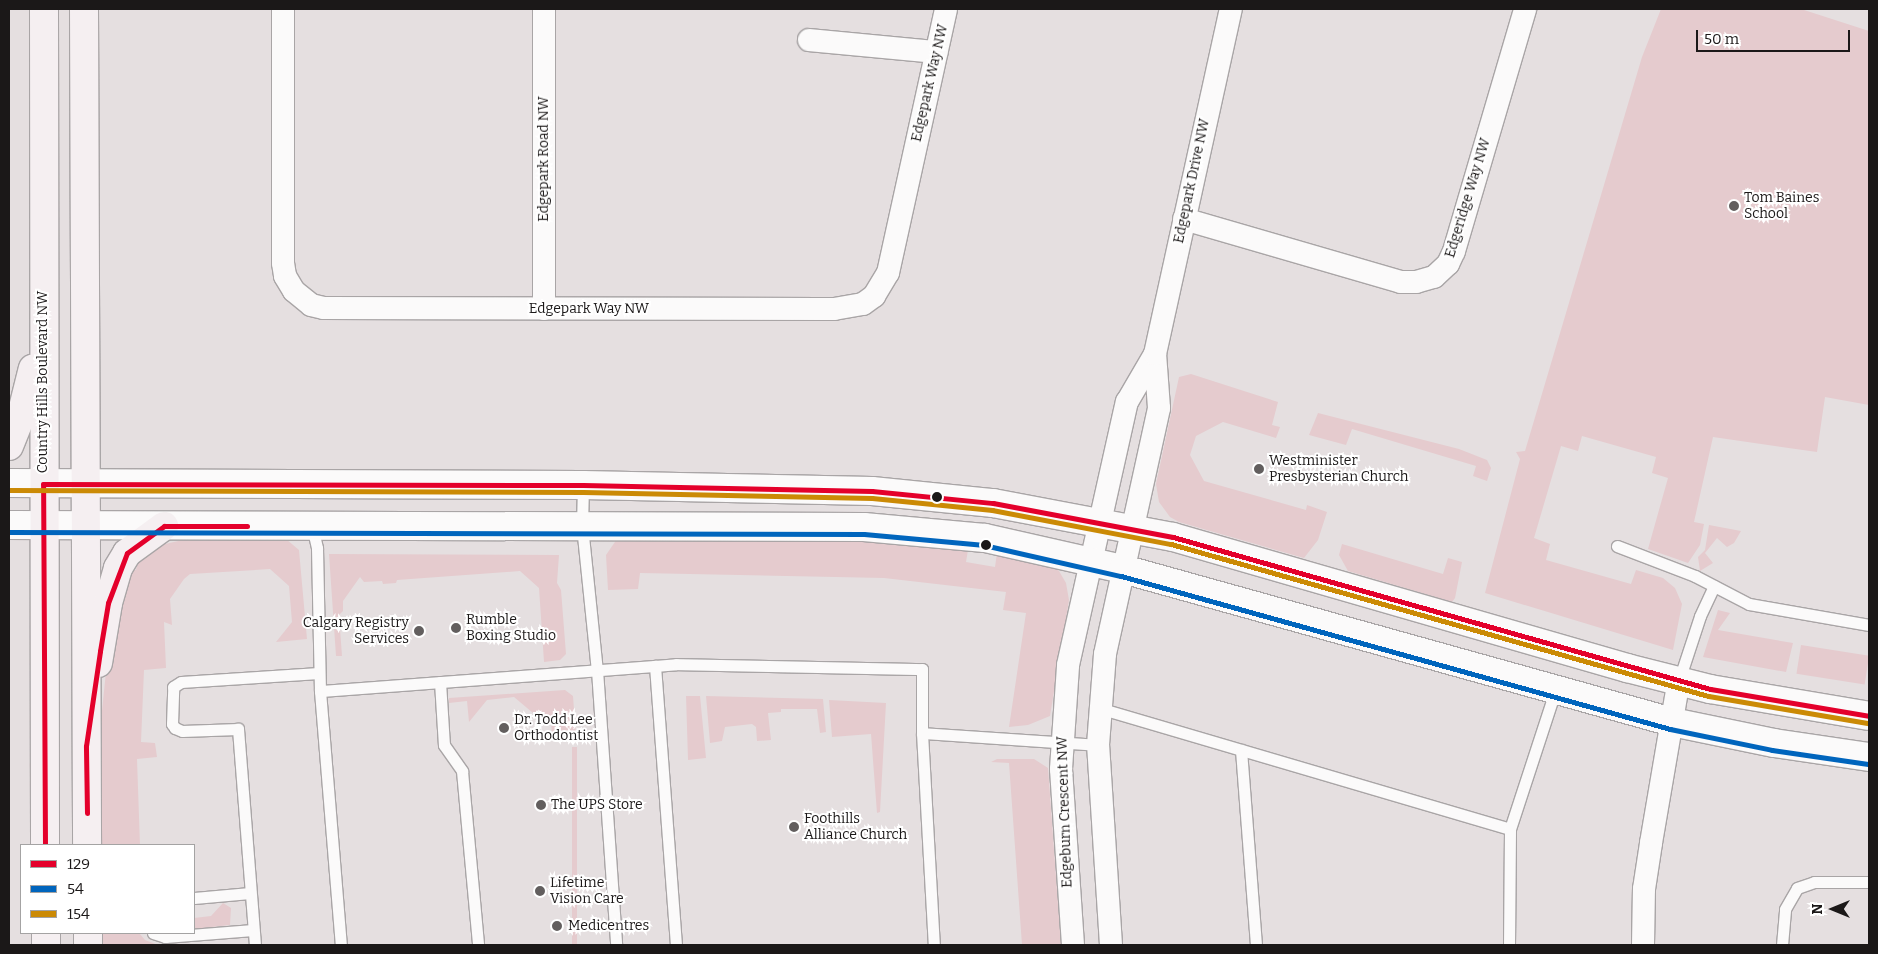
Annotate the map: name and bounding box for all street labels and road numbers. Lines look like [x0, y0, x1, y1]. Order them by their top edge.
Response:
street label: Edgepark Way NW [908, 22, 952, 144]
street label: Edgepark Road NW [536, 96, 552, 222]
street label: Edgepark Drive NW [1171, 117, 1213, 245]
street label: Edgeridge Way NW [1442, 136, 1494, 260]
street label: Country Hills Boulevard NW [35, 291, 51, 473]
street label: Edgepark Way NW [529, 301, 649, 317]
street label: Edgeburn Crescent NW [1054, 736, 1076, 888]

